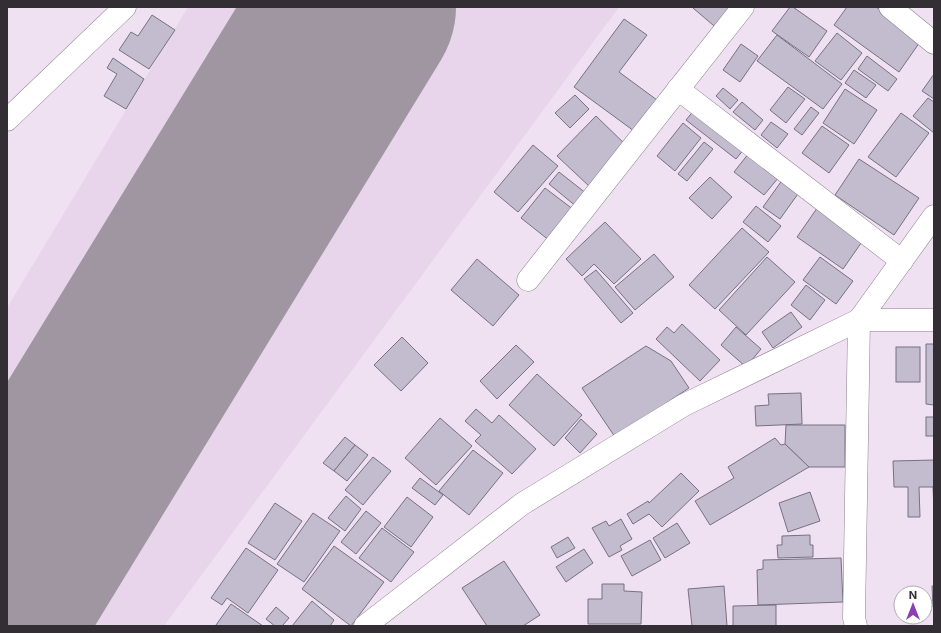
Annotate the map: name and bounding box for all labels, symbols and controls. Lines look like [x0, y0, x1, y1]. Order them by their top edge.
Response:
north arrow [893, 585, 933, 625]
text: N [909, 588, 917, 602]

